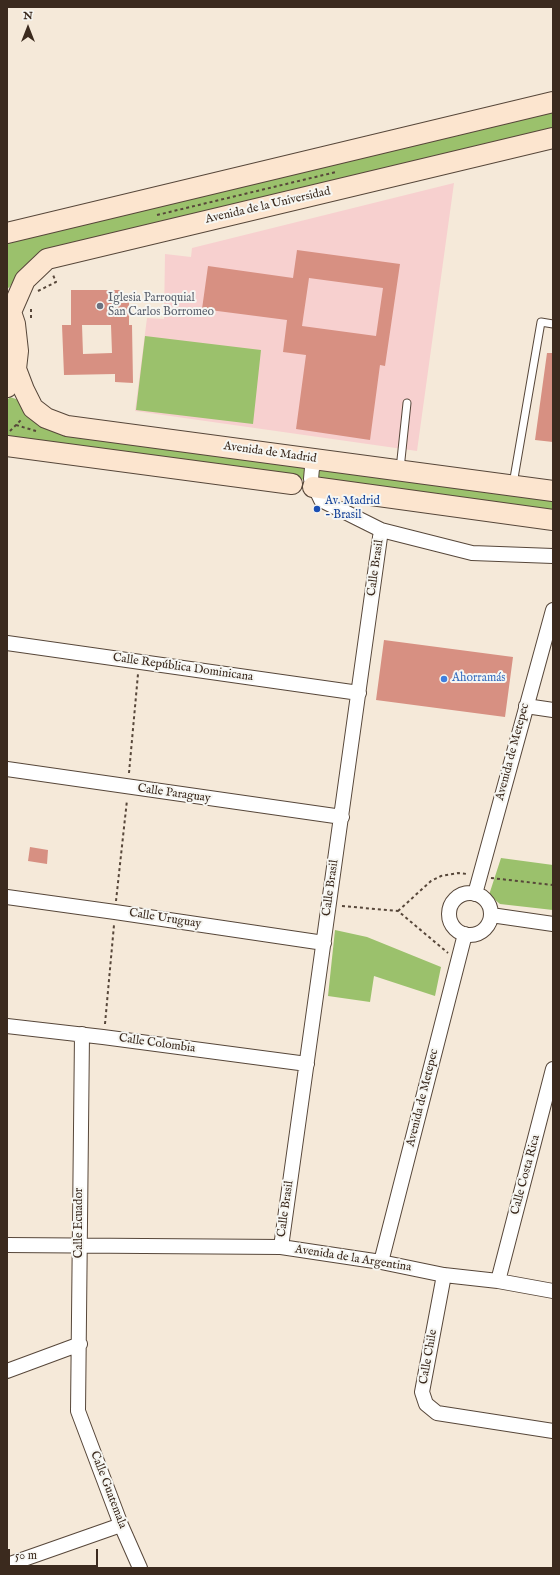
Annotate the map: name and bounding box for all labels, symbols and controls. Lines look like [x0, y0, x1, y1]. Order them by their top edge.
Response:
north arrow [8, 8, 48, 48]
text: N [23, 9, 33, 23]
street label: Avenida de la Universidad [204, 185, 332, 227]
place label: Iglesia Parroquial San Carlos Borromeo [108, 292, 214, 320]
marker: Iglesia Parroquial San Carlos Borromeo [95, 301, 105, 311]
street label: Avenida de Madrid [223, 439, 317, 467]
place label: Av. Madrid - Brasil [325, 495, 380, 523]
marker: Av. Madrid - Brasil [312, 504, 322, 514]
street label: Calle Brasil [365, 539, 387, 597]
street label: Calle República Dominicana [112, 651, 254, 685]
place label: Ahorramás [452, 672, 506, 686]
marker: Ahorramás [439, 674, 449, 684]
street label: Avenida de Metepec [493, 702, 533, 802]
street label: Calle Paraguay [136, 782, 212, 806]
street label: Calle Brasil [320, 859, 342, 917]
street label: Calle Uruguay [128, 906, 202, 932]
street label: Calle Colombia [118, 1032, 196, 1056]
street label: Avenida de Metepec [404, 1048, 442, 1148]
street label: Calle Costa Rica [508, 1133, 544, 1217]
street label: Calle Brasil [275, 1180, 297, 1238]
street label: Calle Ecuador [73, 1188, 87, 1258]
street label: Avenida de la Argentina [294, 1243, 412, 1275]
street label: Calle Chile [417, 1329, 441, 1385]
street label: Calle Guatemala [87, 1449, 129, 1531]
scale bar [10, 1541, 100, 1567]
text: 50 m [15, 1548, 37, 1563]

